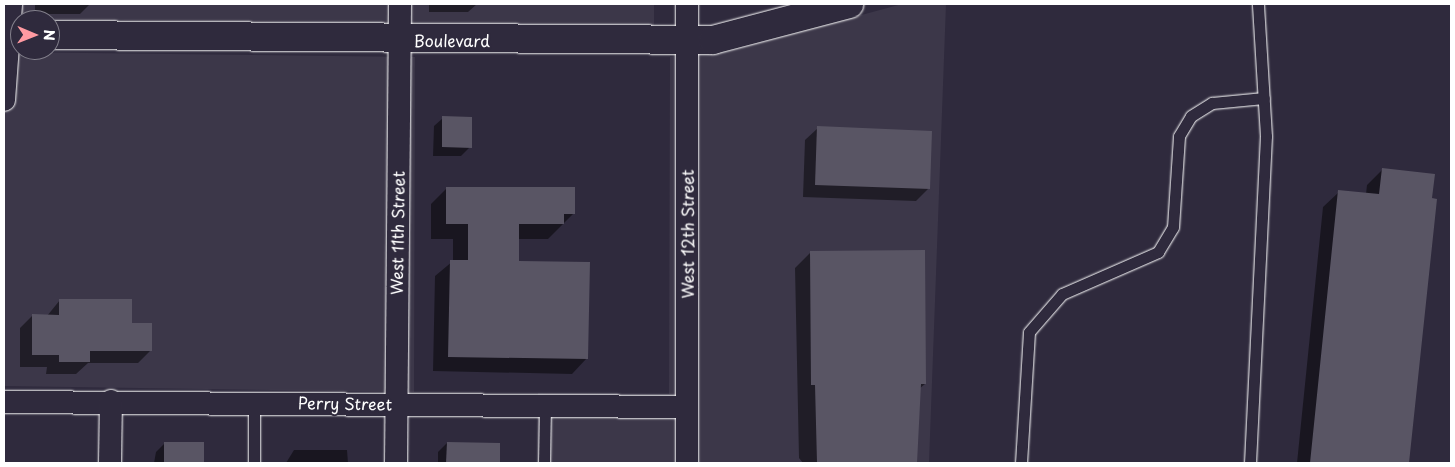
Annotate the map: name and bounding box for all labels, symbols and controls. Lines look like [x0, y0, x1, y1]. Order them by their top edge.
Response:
north arrow [10, 10, 60, 60]
text: N [39, 30, 60, 41]
street label: Boulevard [414, 30, 490, 50]
street label: West 12th Street [677, 169, 697, 299]
street label: West 11th Street [386, 170, 408, 296]
street label: Perry Street [298, 393, 392, 413]

